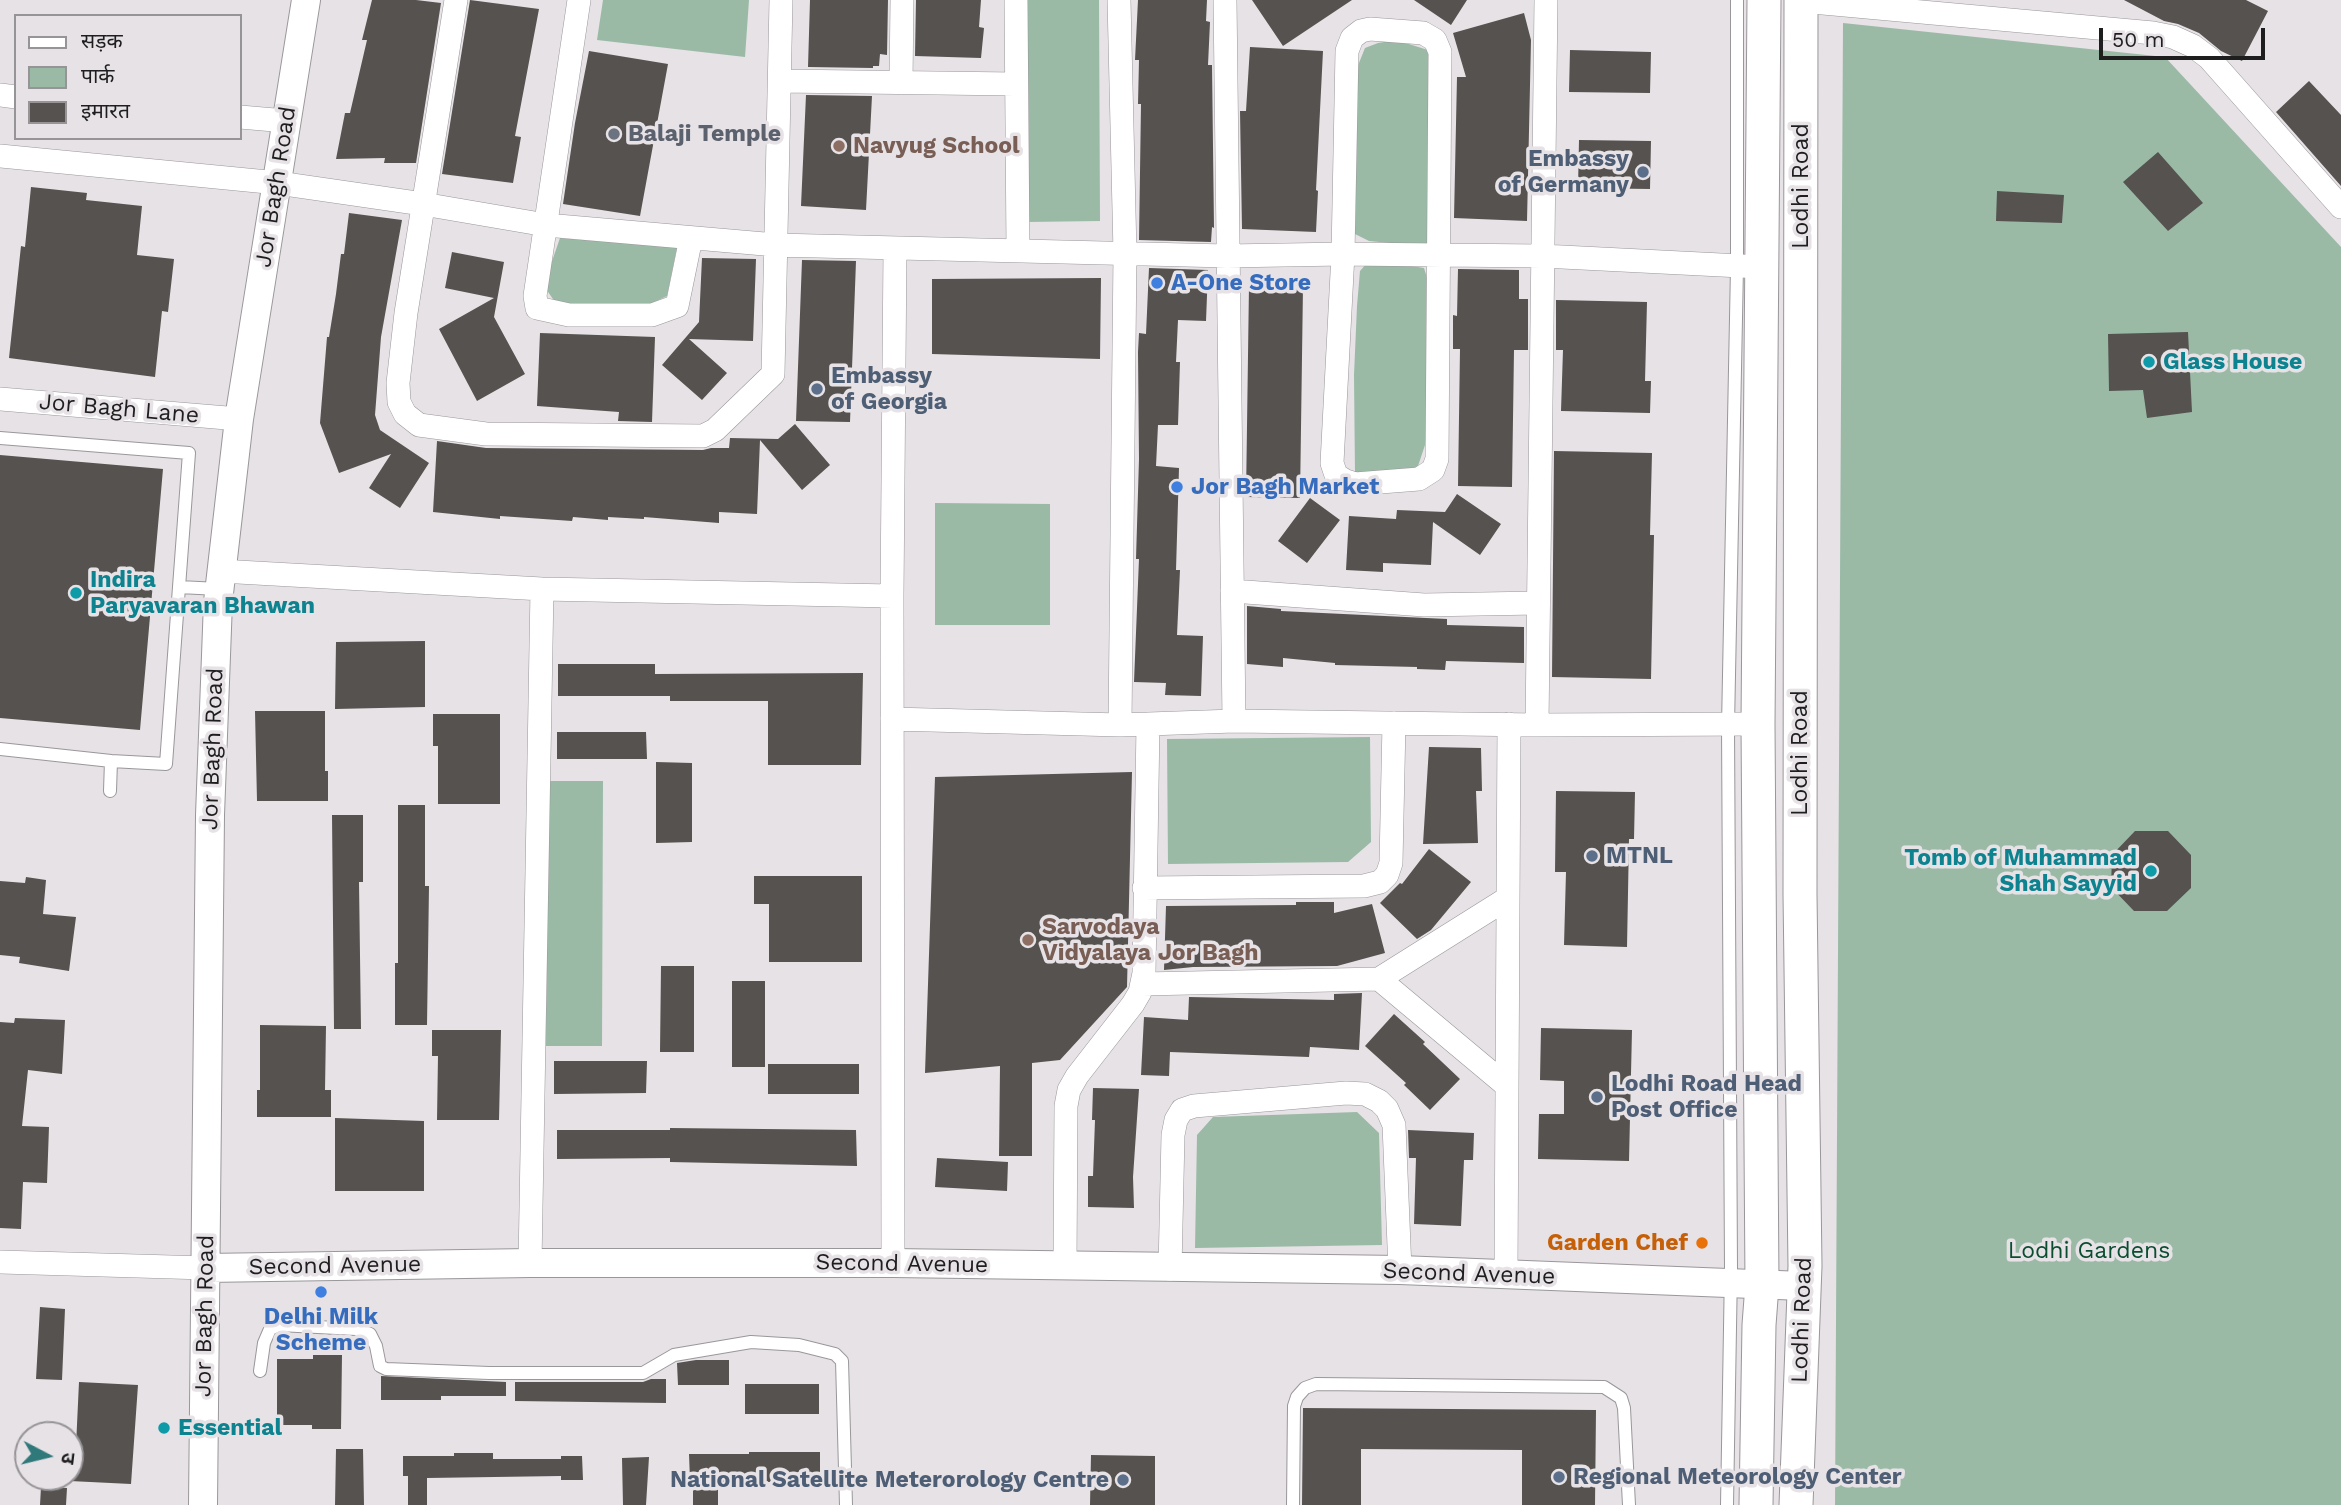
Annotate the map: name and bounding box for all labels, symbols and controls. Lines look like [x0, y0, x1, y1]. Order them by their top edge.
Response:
legend [14, 14, 242, 140]
scale bar [2103, 14, 2269, 58]
text: 50 m [2112, 27, 2164, 52]
text: सड़क [81, 28, 123, 53]
text: पार्क [81, 63, 115, 88]
text: इमारत [81, 98, 130, 123]
street label: Jor Bagh Road [250, 105, 302, 269]
place label: Balaji Temple [628, 120, 781, 148]
street label: Lodhi Road [1787, 123, 1815, 249]
marker: Balaji Temple [606, 126, 622, 142]
place label: Navyug School [853, 132, 1020, 160]
marker: Navyug School [831, 138, 847, 154]
place label: Embassy of Germany [1498, 145, 1629, 199]
marker: Embassy of Germany [1635, 164, 1651, 180]
place label: A-One Store [1171, 269, 1311, 297]
marker: A-One Store [1149, 275, 1165, 291]
place label: Glass House [2163, 348, 2302, 376]
marker: Glass House [2141, 354, 2157, 370]
place label: Embassy of Georgia [831, 362, 947, 416]
marker: Embassy of Georgia [809, 381, 825, 397]
street label: Jor Bagh Lane [38, 388, 200, 430]
place label: Jor Bagh Market [1191, 473, 1379, 501]
marker: Jor Bagh Market [1169, 479, 1185, 495]
place label: Indira Paryavaran Bhawan [90, 566, 315, 620]
marker: Indira Paryavaran Bhawan [68, 585, 84, 601]
street label: Jor Bagh Road [196, 667, 230, 831]
street label: Lodhi Road [1786, 690, 1814, 816]
place label: MTNL [1606, 842, 1673, 870]
place label: Tomb of Muhammad Shah Sayyid [1904, 844, 2137, 898]
marker: MTNL [1584, 848, 1600, 864]
marker: Tomb of Muhammad Shah Sayyid [2143, 863, 2159, 879]
place label: Sarvodaya Vidyalaya Jor Bagh [1042, 913, 1258, 967]
marker: Sarvodaya Vidyalaya Jor Bagh [1020, 932, 1036, 948]
place label: Lodhi Road Head Post Office [1611, 1070, 1802, 1124]
marker: Lodhi Road Head Post Office [1589, 1089, 1605, 1105]
place label: Garden Chef [1547, 1229, 1688, 1257]
street label: Jor Bagh Road [190, 1235, 220, 1397]
marker: Garden Chef [1694, 1235, 1710, 1251]
park label: Lodhi Gardens [2008, 1237, 2170, 1265]
street label: Second Avenue [815, 1249, 989, 1279]
street label: Second Avenue [248, 1251, 422, 1281]
street label: Second Avenue [1382, 1257, 1556, 1291]
street label: Lodhi Road [1786, 1257, 1818, 1383]
marker: Delhi Milk Scheme [313, 1284, 329, 1300]
place label: Delhi Milk Scheme [264, 1303, 378, 1357]
place label: Essential [178, 1414, 282, 1442]
marker: Essential [156, 1420, 172, 1436]
north arrow [14, 1421, 84, 1491]
text: उ [56, 1451, 80, 1465]
place label: Regional Meteorology Center [1573, 1463, 1902, 1491]
place label: National Satellite Meterorology Centre [670, 1466, 1109, 1494]
marker: Regional Meteorology Center [1551, 1469, 1567, 1485]
marker: National Satellite Meterorology Centre [1115, 1472, 1131, 1488]

